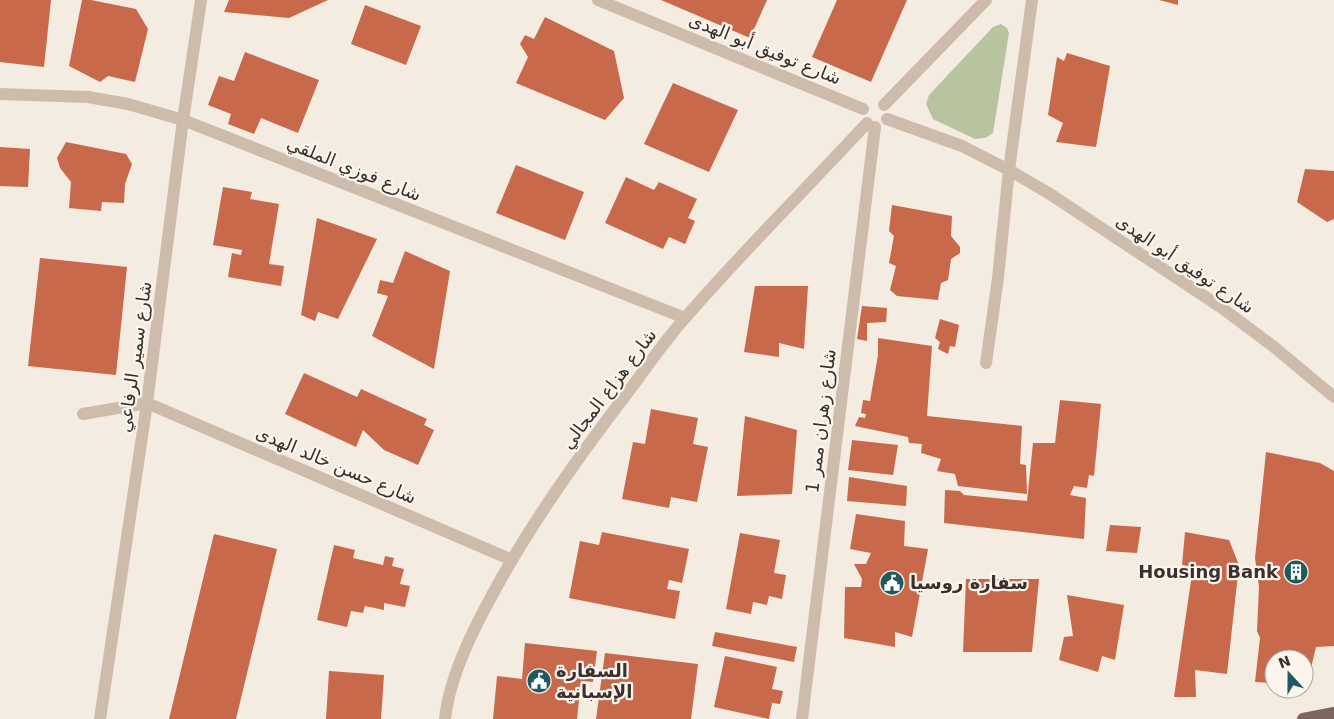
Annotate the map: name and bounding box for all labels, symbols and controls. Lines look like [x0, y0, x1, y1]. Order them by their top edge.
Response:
street label: شارع توفيق أبو الهدى [686, 8, 845, 90]
street label: شارع فوزي الملقي [284, 132, 424, 206]
street label: شارع توفيق أبو الهدى [1112, 209, 1259, 318]
street label: شارع سمير الرفاعي [113, 280, 157, 434]
street label: شارع هزاع المجالي [557, 324, 661, 454]
street label: شارع زهران ممر 1 [801, 348, 841, 494]
street label: شارع حسن خالد الهدى [253, 421, 419, 509]
building icon: Housing Bank [1283, 559, 1309, 585]
place label: Housing Bank [1138, 561, 1279, 582]
public building icon: سفارة روسيا [879, 570, 905, 596]
place label: سفارة روسيا [910, 572, 1028, 594]
north arrow [1264, 649, 1314, 699]
text: N [1276, 652, 1293, 671]
place label: السفارة الإسبانية [556, 660, 632, 702]
public building icon: السفارة الإسبانية [526, 668, 552, 694]

